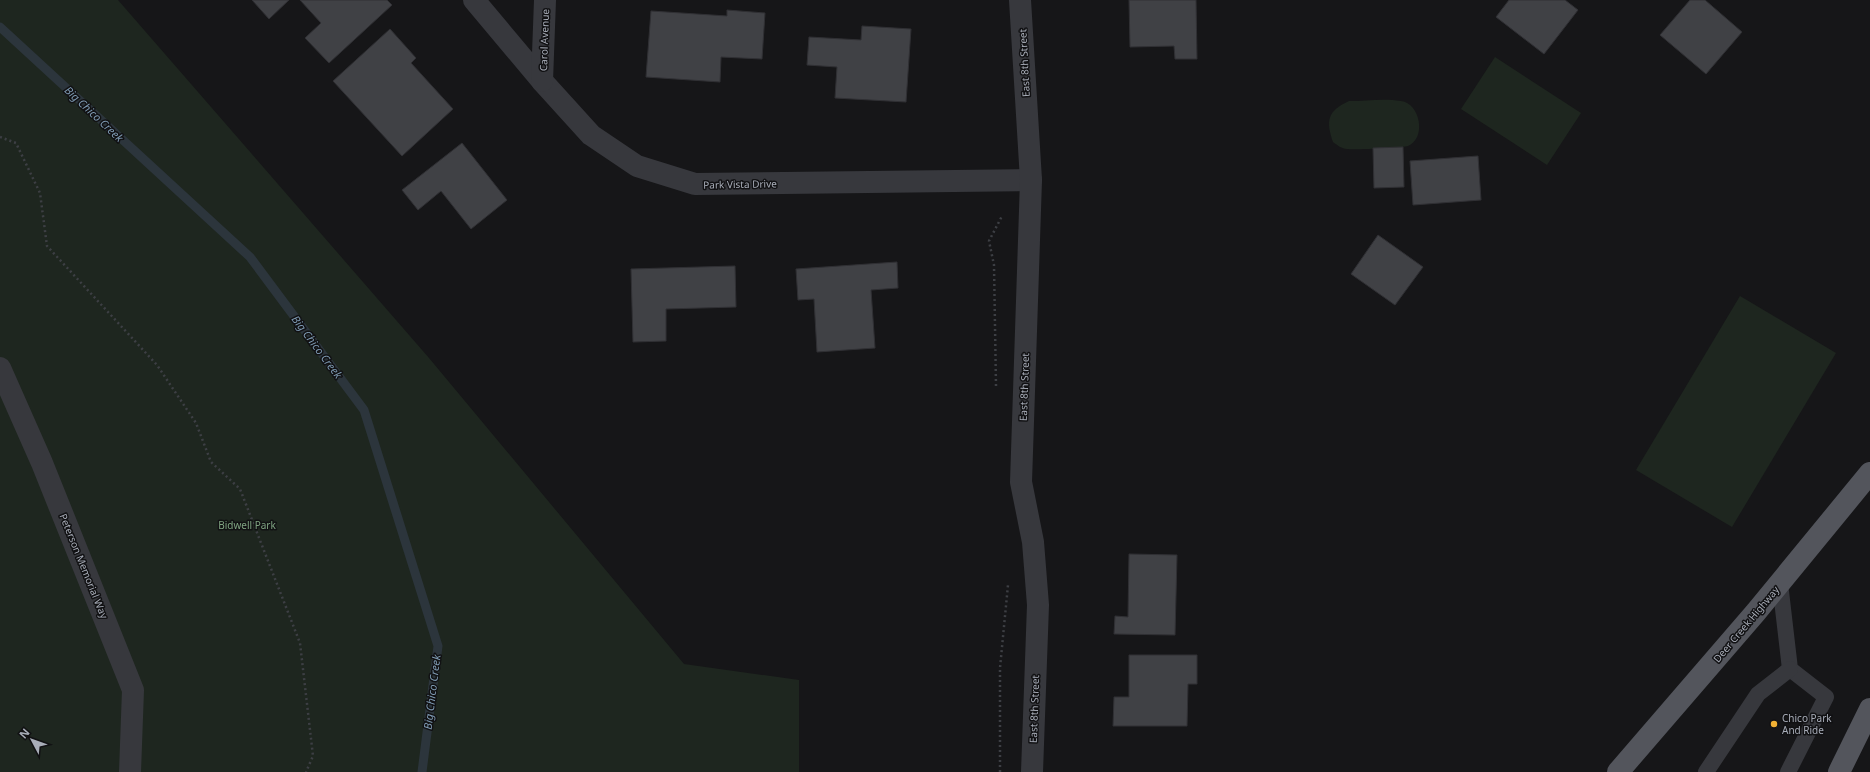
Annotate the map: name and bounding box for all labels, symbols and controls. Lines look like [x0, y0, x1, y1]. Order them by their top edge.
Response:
street label: Carol Avenue [536, 8, 552, 71]
street label: East 8th Street [1015, 28, 1033, 97]
water label: Big Chico Creek [62, 82, 127, 145]
street label: Park Vista Drive [703, 176, 777, 192]
water label: Big Chico Creek [289, 312, 346, 382]
street label: East 8th Street [1016, 352, 1032, 421]
street label: Peterson Memorial Way [57, 511, 112, 621]
park label: Bidwell Park [218, 518, 276, 532]
street label: Deer Creek Highway [1710, 582, 1783, 665]
water label: Big Chico Creek [419, 653, 444, 730]
street label: East 8th Street [1026, 674, 1042, 743]
place label: Chico Park And Ride [1782, 711, 1832, 737]
marker: Chico Park And Ride [1769, 719, 1779, 729]
north arrow [12, 720, 52, 760]
text: N [15, 725, 33, 741]

